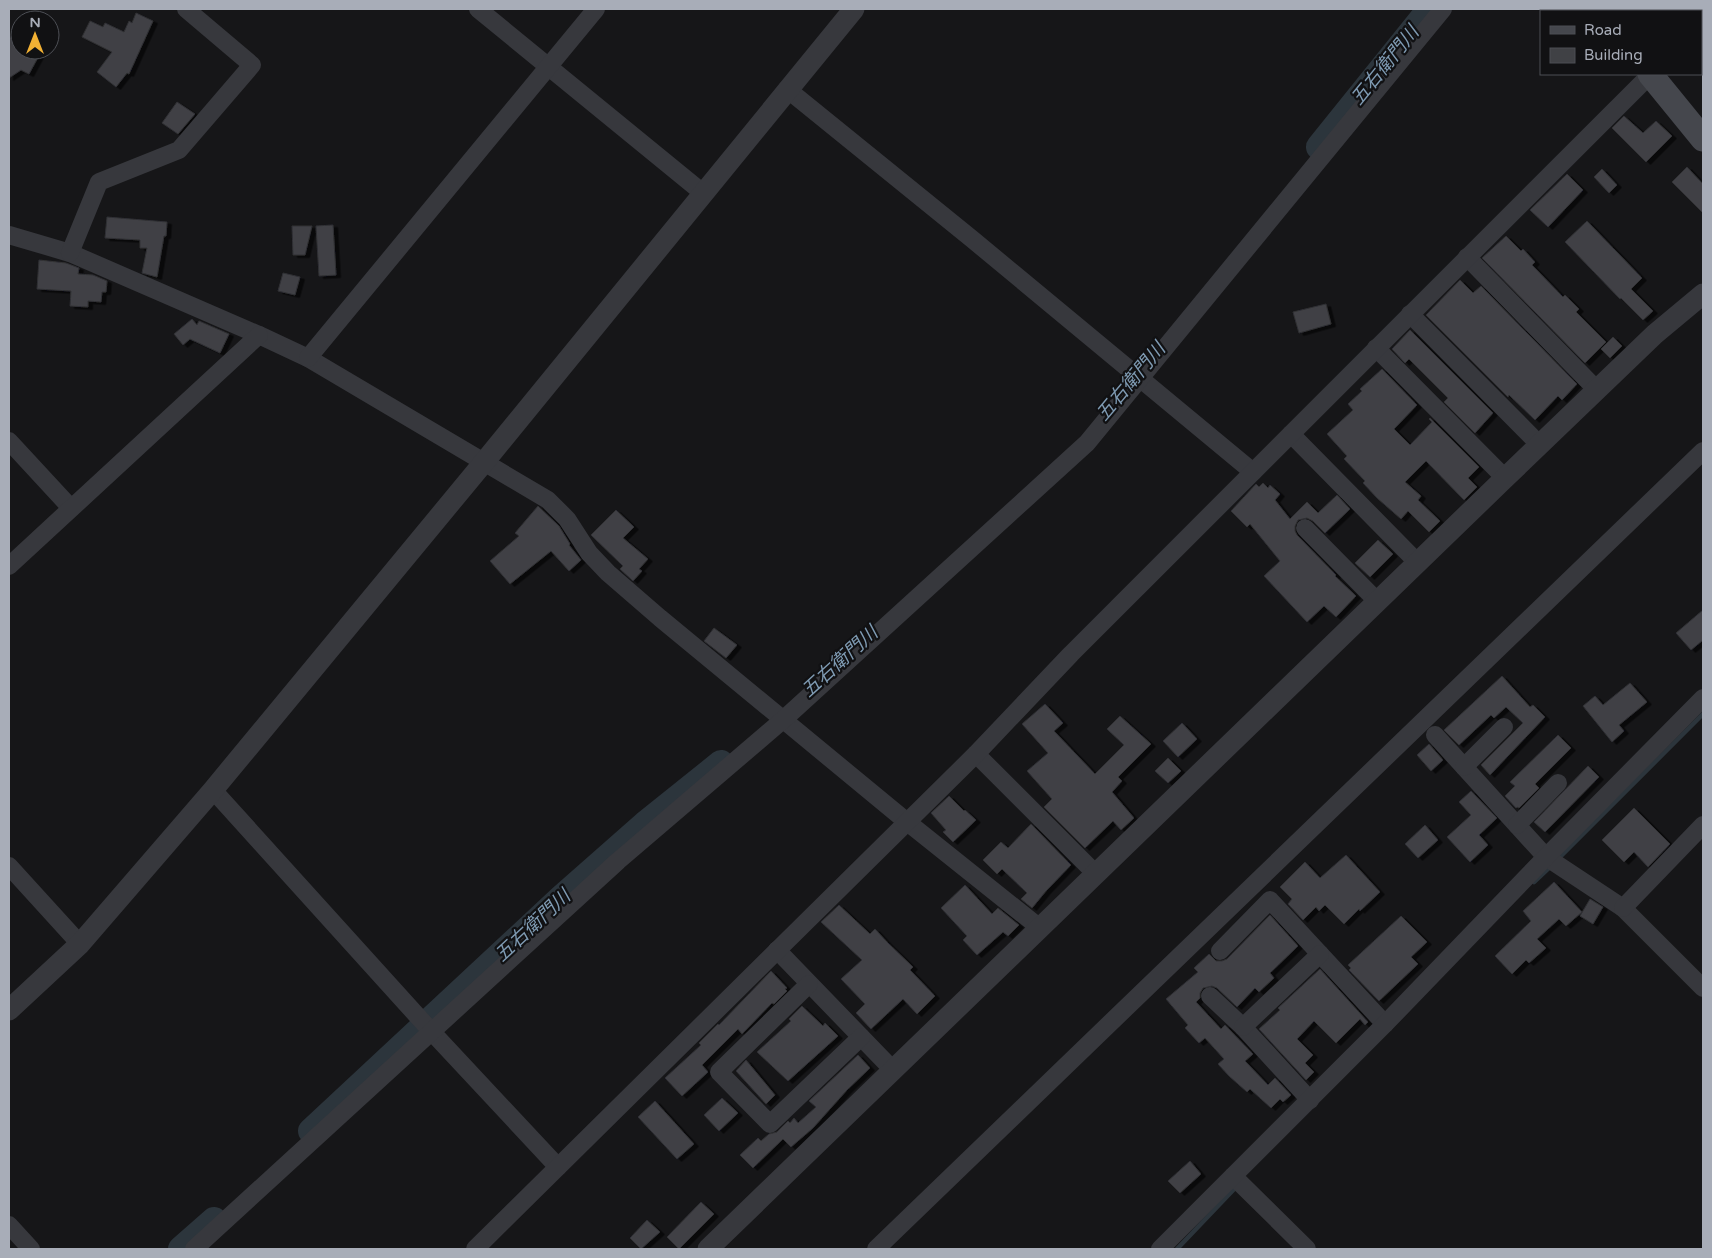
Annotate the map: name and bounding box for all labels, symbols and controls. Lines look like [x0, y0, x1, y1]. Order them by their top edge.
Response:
north arrow [10, 10, 60, 60]
legend [1540, 10, 1702, 75]
text: N [29, 14, 41, 31]
water label: 五右衛門川 [1346, 20, 1424, 109]
text: Road [1584, 21, 1622, 39]
text: Building [1584, 46, 1643, 64]
water label: 五右衛門川 [1092, 337, 1171, 425]
water label: 五右衛門川 [797, 620, 884, 702]
water label: 五右衛門川 [490, 884, 576, 966]

